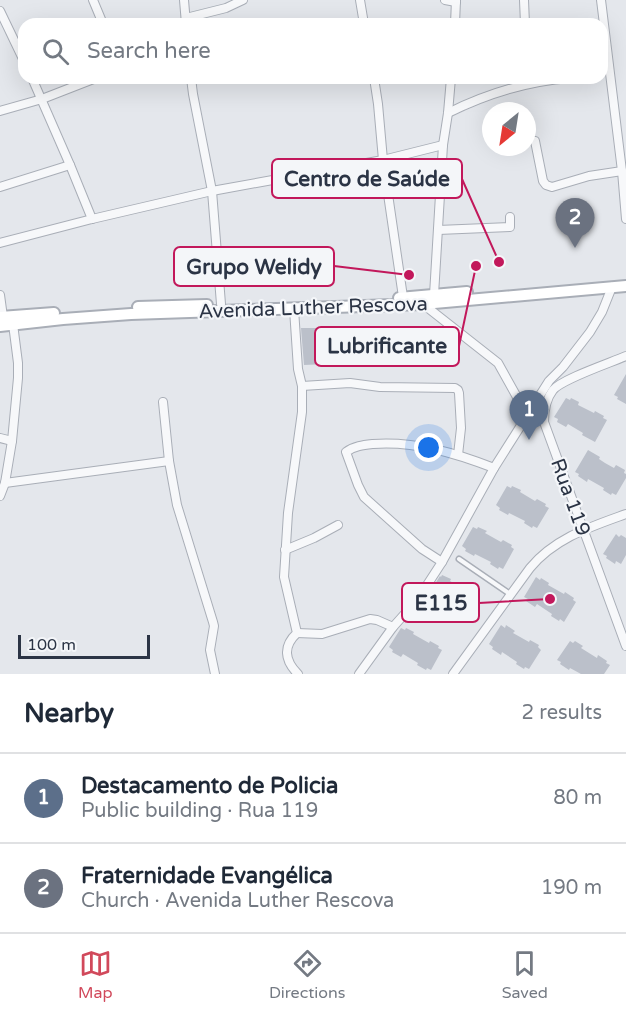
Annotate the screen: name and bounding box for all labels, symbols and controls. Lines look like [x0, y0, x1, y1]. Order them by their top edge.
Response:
search box [18, 18, 608, 84]
icon: search [39, 35, 72, 68]
text: Search here [87, 38, 211, 64]
north arrow [482, 102, 536, 156]
callout: Centro de Saúde [272, 159, 462, 198]
text: Centro de Saúde [284, 167, 450, 192]
pin: 2 [556, 198, 594, 248]
callout: Grupo Welidy [174, 247, 334, 286]
text: Grupo Welidy [186, 255, 322, 280]
street label: Avenida Luther Rescova [198, 292, 428, 324]
callout: Lubrificante [315, 327, 459, 366]
text: Lubrificante [327, 334, 447, 359]
pin: 1 [510, 390, 548, 440]
your location [414, 433, 443, 462]
street label: Rua 119 [545, 455, 595, 539]
callout: E115 [402, 583, 479, 622]
text: E115 [415, 591, 467, 616]
scale bar [18, 632, 150, 660]
text: 100 m [27, 635, 76, 655]
text: Nearby [24, 698, 114, 729]
text: 2 results [522, 701, 602, 725]
text: Destacamento de Policia [81, 773, 338, 799]
text: 1 [37, 786, 50, 810]
text: 80 m [553, 786, 602, 810]
text: Public building · Rua 119 [81, 799, 318, 823]
text: Fraternidade Evangélica [81, 863, 333, 889]
text: 2 [37, 876, 50, 900]
text: 190 m [541, 876, 602, 900]
text: Church · Avenida Luther Rescova [81, 889, 394, 913]
tab: Map [78, 947, 113, 1003]
tab: Directions [269, 947, 345, 1003]
tab: Saved [502, 947, 548, 1003]

